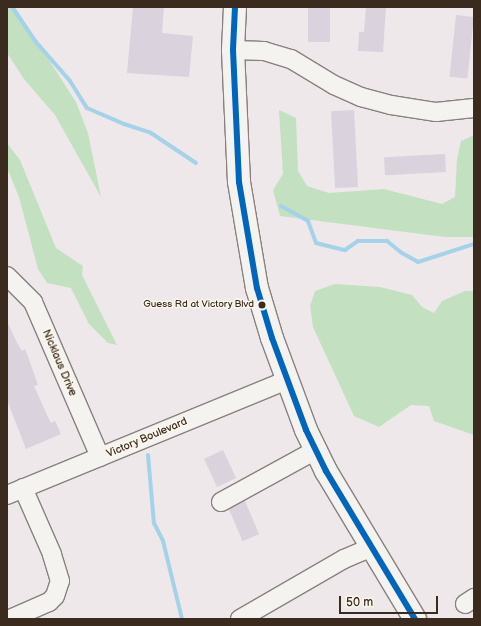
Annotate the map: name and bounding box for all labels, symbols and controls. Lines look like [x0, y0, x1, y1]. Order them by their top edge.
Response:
place label: Guess Rd at Victory Blvd [142, 299, 254, 311]
marker: Guess Rd at Victory Blvd [257, 300, 267, 310]
street label: Nicklaus Drive [39, 328, 79, 398]
street label: Victory Boulevard [104, 415, 190, 461]
scale bar [341, 588, 440, 614]
text: 50 m [346, 595, 373, 610]

